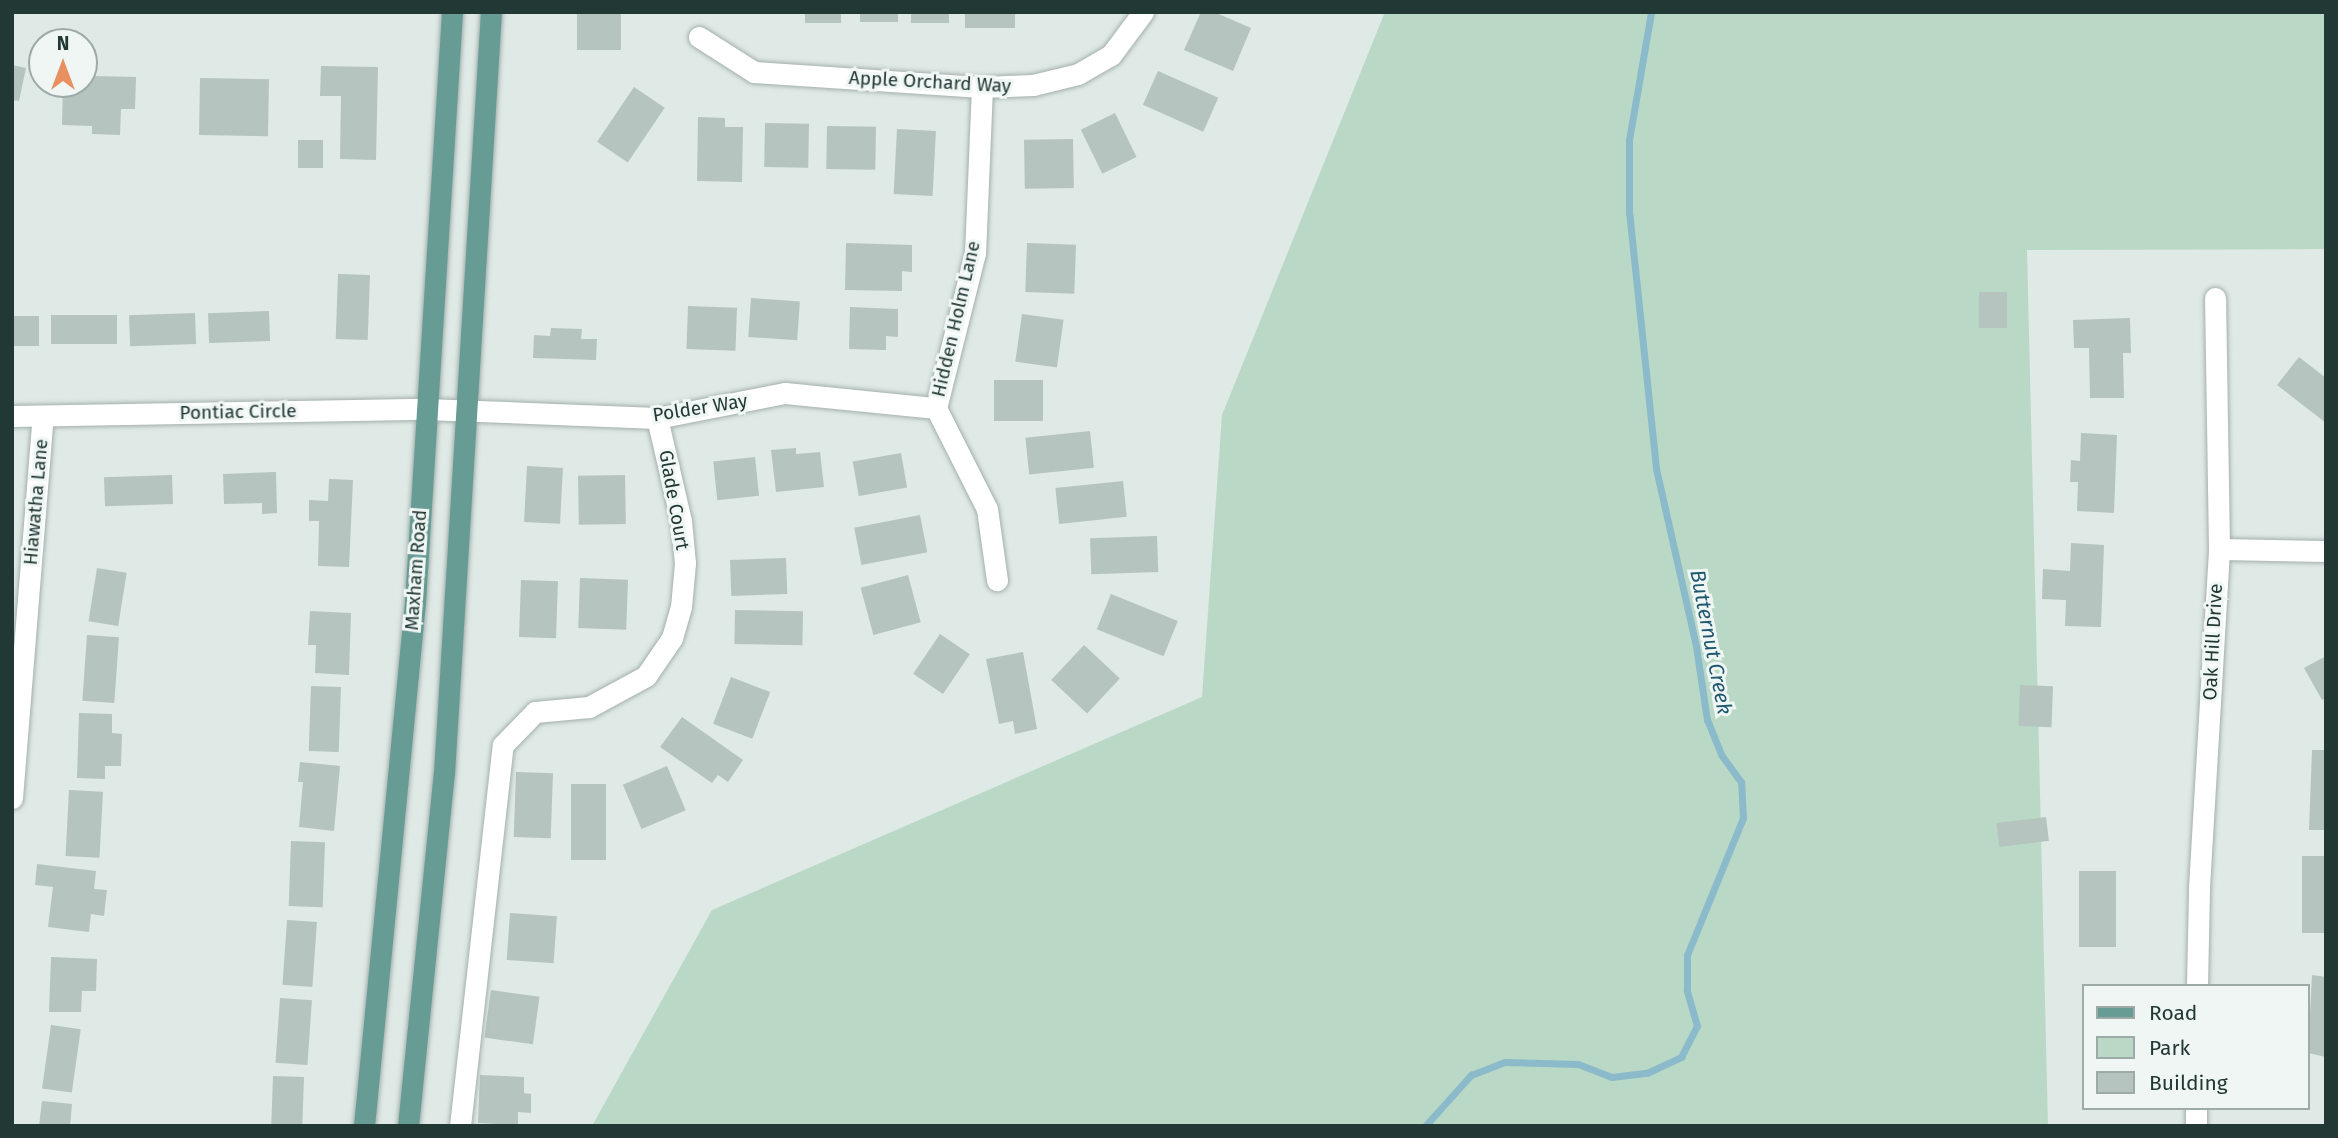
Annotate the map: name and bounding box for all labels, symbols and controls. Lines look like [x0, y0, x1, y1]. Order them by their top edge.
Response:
north arrow [28, 28, 98, 98]
text: N [57, 32, 69, 55]
street label: Apple Orchard Way [848, 66, 1012, 98]
street label: Hidden Holm Lane [927, 239, 985, 399]
street label: Polder Way [651, 389, 749, 427]
street label: Pontiac Circle [179, 400, 297, 424]
street label: Hiawatha Lane [19, 438, 53, 566]
street label: Glade Court [654, 448, 694, 552]
street label: Maxham Road [400, 509, 432, 631]
water label: Butternut Creek [1685, 567, 1737, 717]
street label: Oak Hill Drive [2199, 583, 2227, 701]
legend [2082, 984, 2310, 1110]
text: Road [2149, 1000, 2197, 1026]
text: Park [2149, 1035, 2190, 1061]
text: Building [2149, 1070, 2228, 1096]

